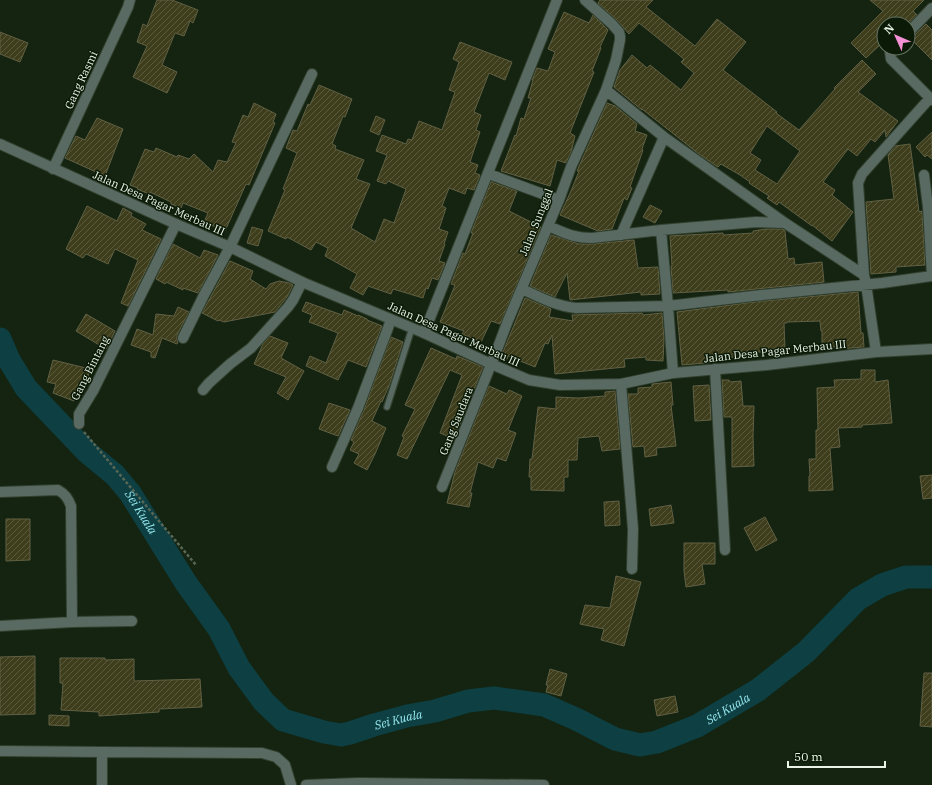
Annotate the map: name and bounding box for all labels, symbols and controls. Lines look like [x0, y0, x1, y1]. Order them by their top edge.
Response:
north arrow [876, 16, 916, 56]
text: N [881, 21, 897, 37]
street label: Gang Rasmi [61, 48, 101, 111]
street label: Jalan Desa Pagar Merbau III [91, 167, 227, 239]
street label: Jalan Sunggal [516, 186, 556, 258]
street label: Jalan Desa Pagar Merbau III [386, 298, 522, 370]
street label: Gang Bintang [68, 333, 112, 403]
street label: Jalan Desa Pagar Merbau III [703, 337, 847, 365]
street label: Gang Saudara [436, 385, 476, 457]
water label: Sei Kuala [122, 486, 161, 537]
water label: Sei Kuala [702, 689, 753, 727]
water label: Sei Kuala [372, 706, 424, 732]
scale bar [788, 743, 885, 769]
text: 50 m [794, 749, 823, 764]

